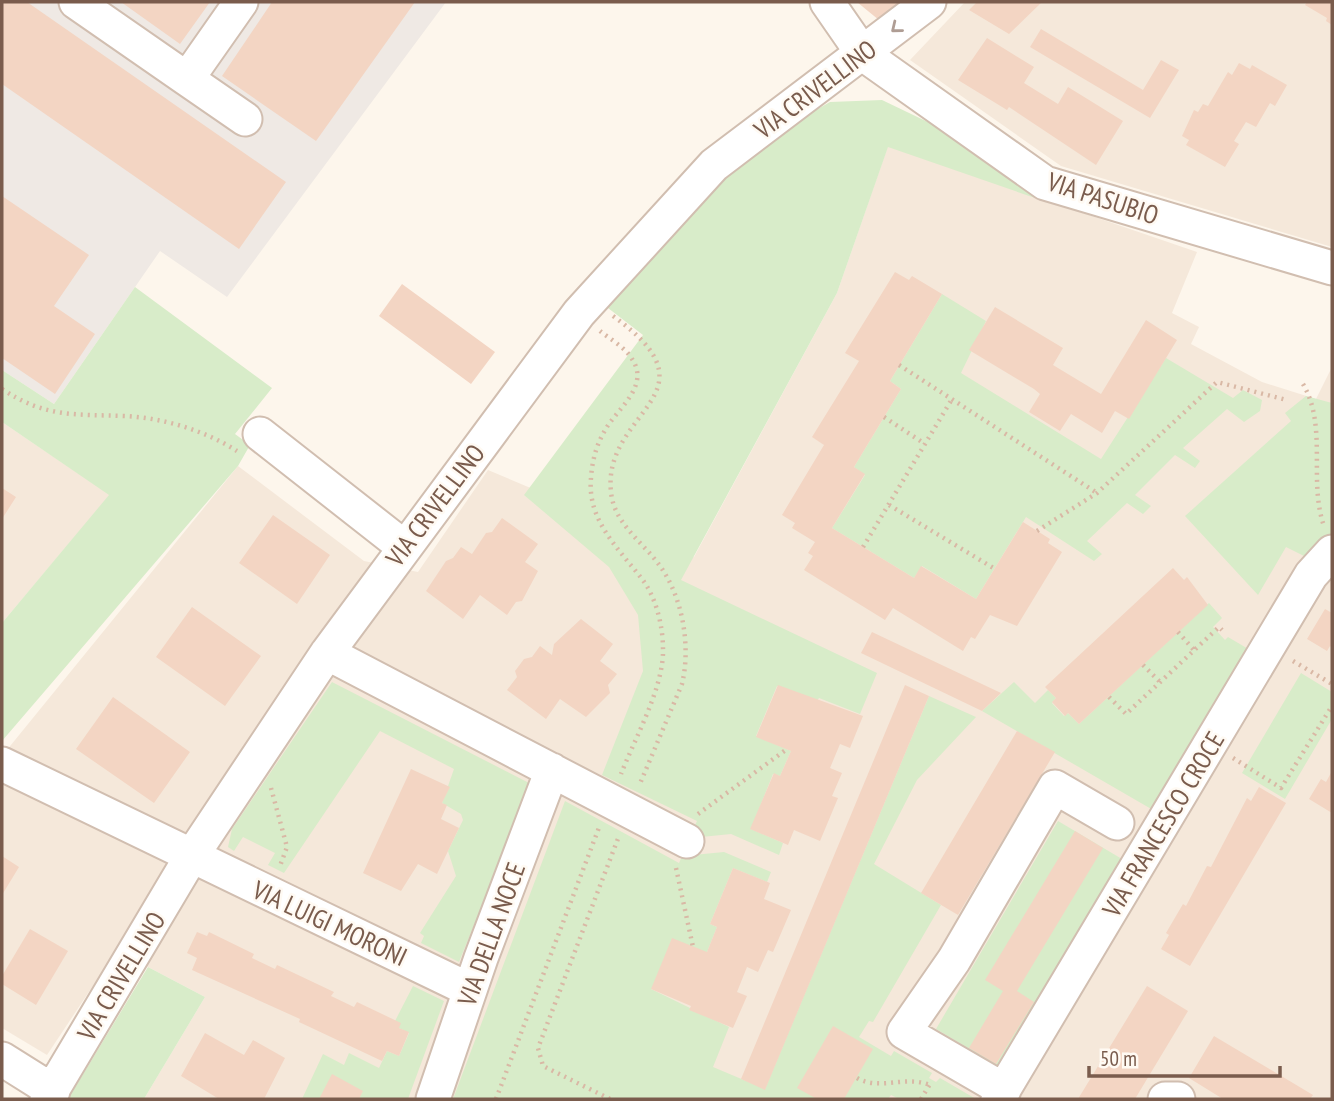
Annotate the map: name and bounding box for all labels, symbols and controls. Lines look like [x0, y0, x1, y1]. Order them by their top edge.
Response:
one-way arrow [891, 20, 904, 32]
street label: VIA CRIVELLINO [747, 32, 883, 146]
street label: VIA PASUBIO [1042, 164, 1163, 231]
street label: VIA CRIVELLINO [378, 437, 492, 573]
street label: VIA FRANCESCO CROCE [1094, 725, 1231, 923]
street label: VIA DELLA NOCE [450, 858, 532, 1011]
street label: VIA LUIGI MORONI [247, 872, 413, 973]
street label: VIA CRIVELLINO [69, 906, 172, 1047]
scale bar [1089, 1034, 1280, 1078]
text: 50 m [1100, 1045, 1137, 1072]

